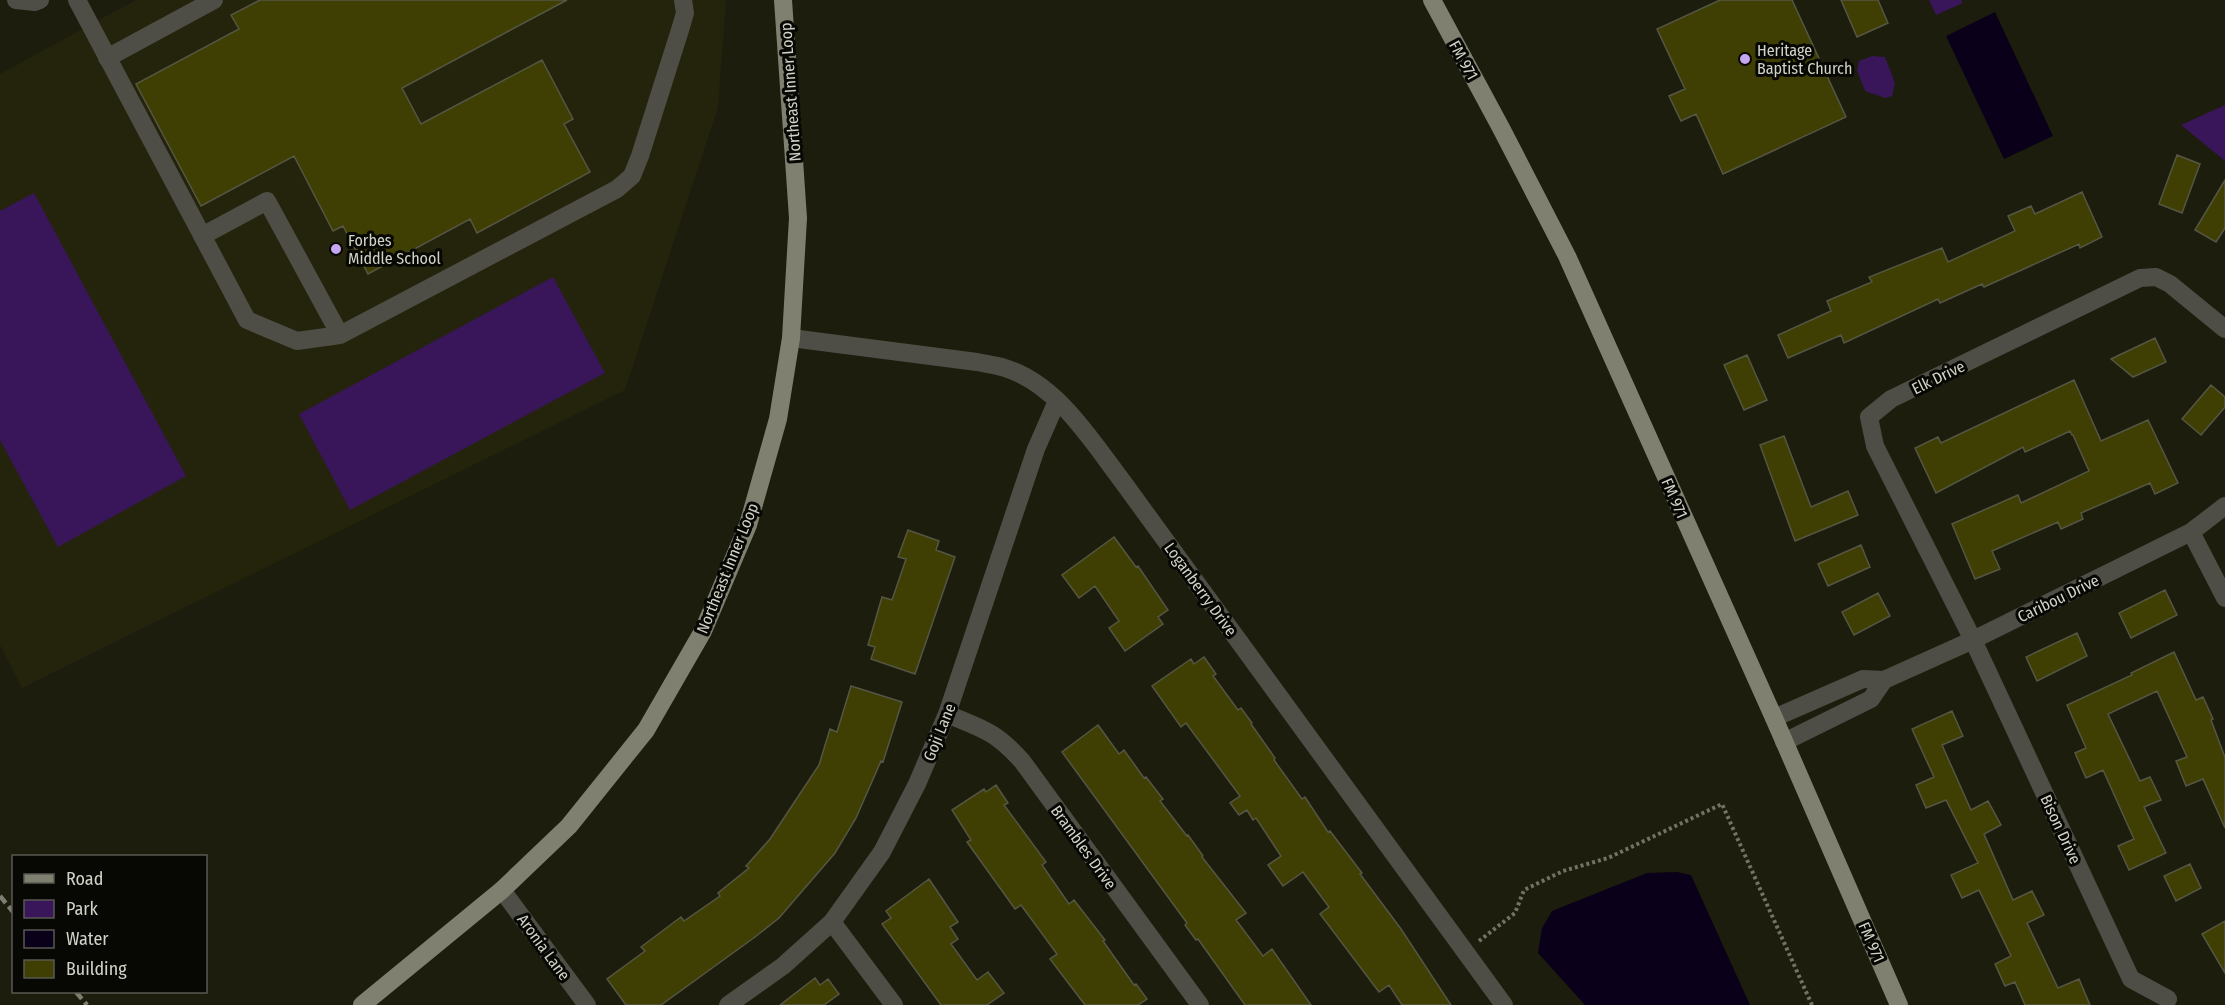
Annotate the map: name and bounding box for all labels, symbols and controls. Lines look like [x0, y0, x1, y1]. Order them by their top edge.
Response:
street label: Northeast Inner Loop [776, 22, 805, 162]
street label: FM 971 [1445, 37, 1482, 83]
place label: Heritage Baptist Church [1757, 41, 1852, 78]
marker: Heritage Baptist Church [1738, 52, 1752, 66]
place label: Forbes Middle School [348, 231, 441, 268]
marker: Forbes Middle School [329, 242, 343, 256]
street label: Elk Drive [1909, 356, 1968, 398]
street label: FM 971 [1657, 475, 1692, 521]
street label: Northeast Inner Loop [693, 500, 762, 636]
street label: Loganberry Drive [1160, 539, 1241, 640]
street label: Caribou Drive [2014, 571, 2102, 626]
street label: Goji Lane [919, 700, 960, 764]
street label: Bison Drive [2036, 792, 2085, 867]
street label: Brambles Drive [1047, 802, 1120, 893]
legend [12, 855, 207, 993]
text: Road [66, 868, 103, 890]
text: Park [66, 898, 99, 920]
street label: Aronia Lane [513, 910, 574, 984]
street label: FM 971 [1854, 919, 1889, 965]
text: Water [66, 928, 109, 950]
text: Building [66, 958, 127, 980]

